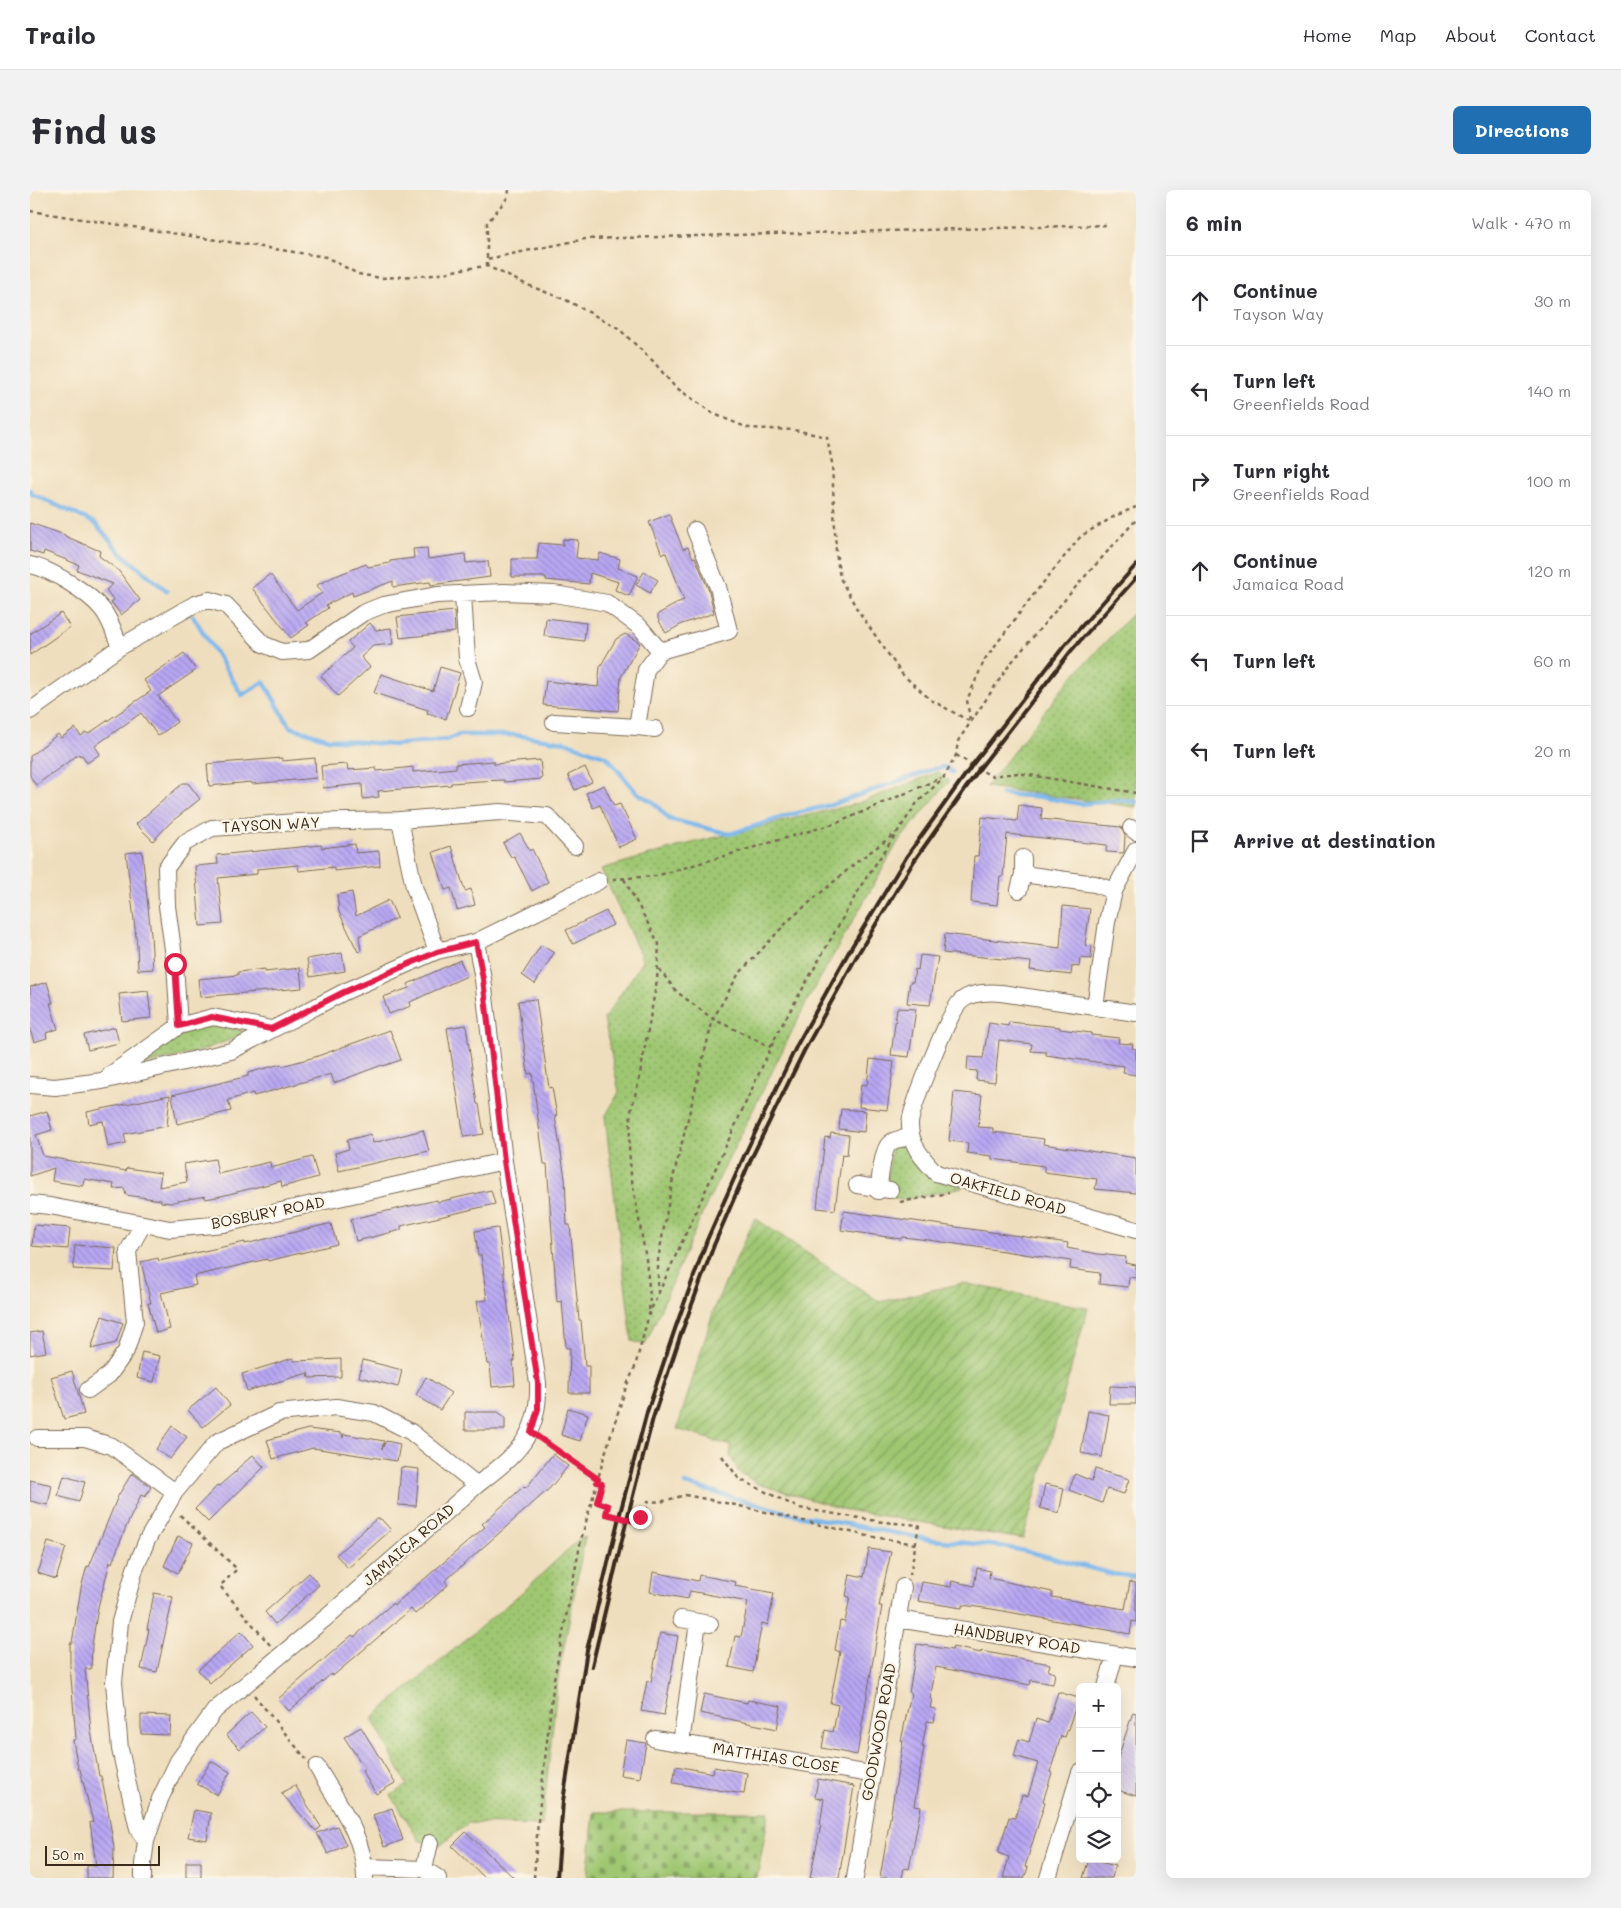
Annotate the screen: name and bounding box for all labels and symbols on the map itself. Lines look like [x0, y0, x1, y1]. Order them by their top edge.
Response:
street label: TAYSON WAY [221, 811, 320, 837]
route start [164, 953, 187, 976]
street label: OAKFIELD ROAD [948, 1167, 1069, 1219]
street label: BOSBURY ROAD [209, 1191, 326, 1233]
street label: JAMAICA ROAD [358, 1499, 459, 1590]
route end [629, 1506, 652, 1529]
street label: HANDBURY ROAD [952, 1618, 1082, 1658]
street label: GOODWOOD ROAD [856, 1661, 900, 1802]
street label: MATTHIAS CLOSE [712, 1737, 841, 1777]
scale bar [45, 1843, 160, 1866]

